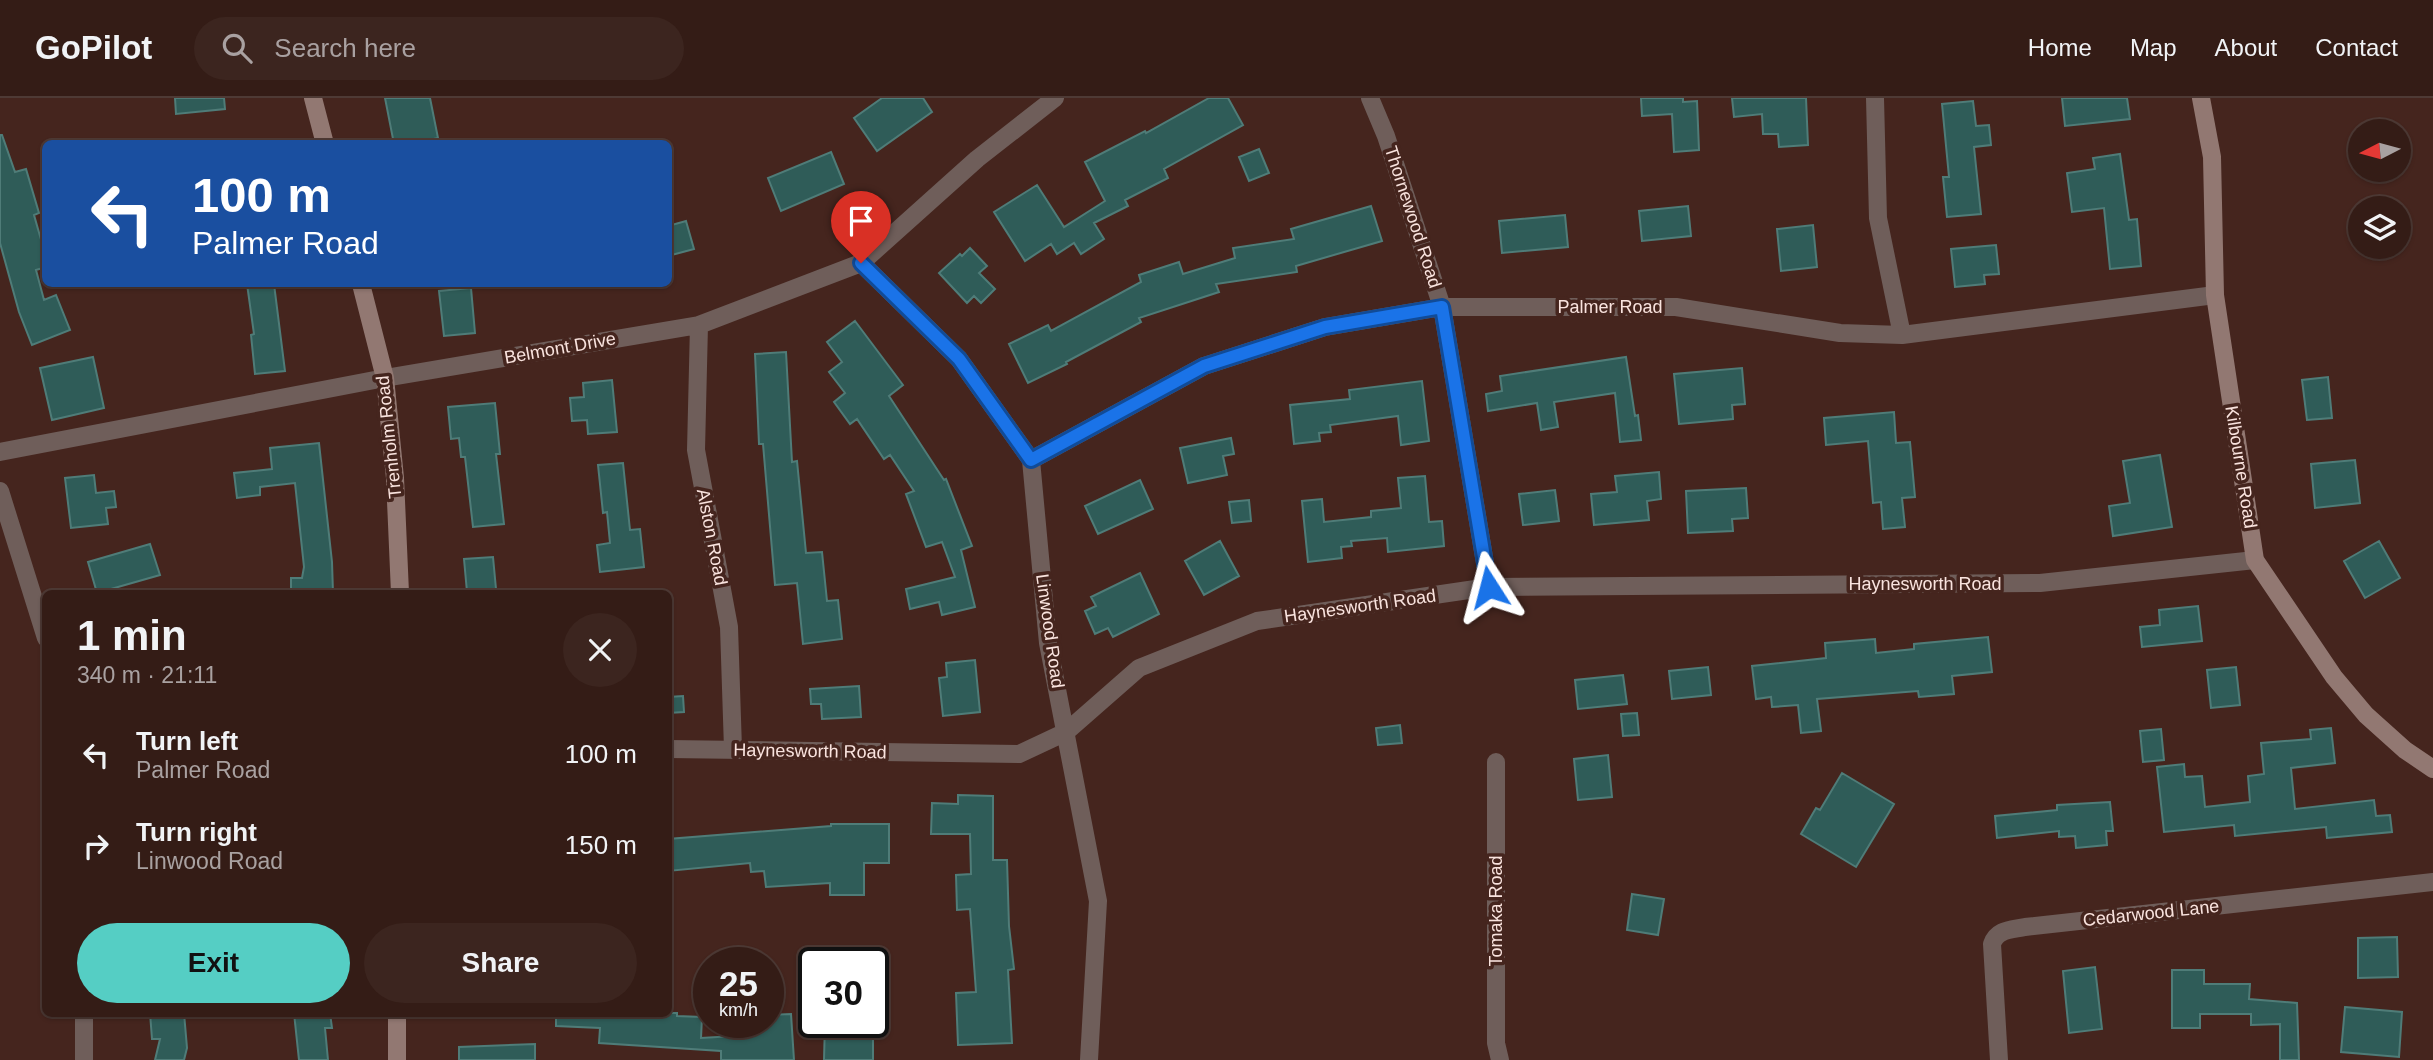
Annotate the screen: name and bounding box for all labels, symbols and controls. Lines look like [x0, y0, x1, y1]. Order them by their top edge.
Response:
search box [194, 17, 684, 80]
text: GoPilot [35, 29, 152, 66]
icon: search [218, 29, 256, 67]
text: Search here [274, 33, 416, 63]
text: Home [2028, 34, 2092, 61]
text: Map [2130, 34, 2177, 61]
text: About [2215, 34, 2277, 61]
text: Contact [2315, 34, 2398, 61]
north arrow [2348, 119, 2412, 182]
map controls [2348, 119, 2411, 259]
street label: Thornewood Road [1381, 143, 1445, 291]
icon: left [77, 168, 168, 259]
text: 100 m [192, 168, 331, 222]
pin [831, 191, 891, 263]
button: layers [2348, 196, 2411, 259]
icon: arrive [842, 202, 880, 240]
text: Palmer Road [192, 225, 379, 261]
street label: Palmer Road [1557, 297, 1663, 317]
street label: Belmont Drive [503, 328, 617, 368]
street label: Trenholm Road [373, 375, 405, 499]
street label: Kilbourne Road [2221, 404, 2261, 530]
street label: Alston Road [693, 487, 731, 587]
position arrow [1452, 550, 1526, 624]
street label: Linwood Road [1032, 573, 1068, 689]
street label: Haynesworth Road [1848, 574, 2002, 594]
street label: Haynesworth Road [1283, 585, 1437, 627]
text: 1 min [77, 612, 187, 659]
button: close [563, 613, 637, 687]
text: 340 m · 21:11 [77, 662, 217, 688]
text: Turn left [136, 726, 238, 756]
icon: left [77, 736, 115, 774]
text: 100 m [565, 739, 637, 769]
street label: Haynesworth Road [733, 740, 887, 762]
text: Palmer Road [136, 757, 270, 783]
text: Turn right [136, 817, 257, 847]
icon: right [77, 827, 115, 865]
text: 150 m [565, 830, 637, 860]
text: Linwood Road [136, 848, 283, 874]
street label: Tomaka Road [1486, 855, 1506, 967]
street label: Cedarwood Lane [2082, 896, 2220, 930]
button: Exit [77, 923, 350, 1003]
button: Share [364, 923, 637, 1003]
speed limit sign: 30 [798, 947, 889, 1038]
text: 25 [719, 964, 758, 1003]
text: km/h [719, 1000, 758, 1020]

